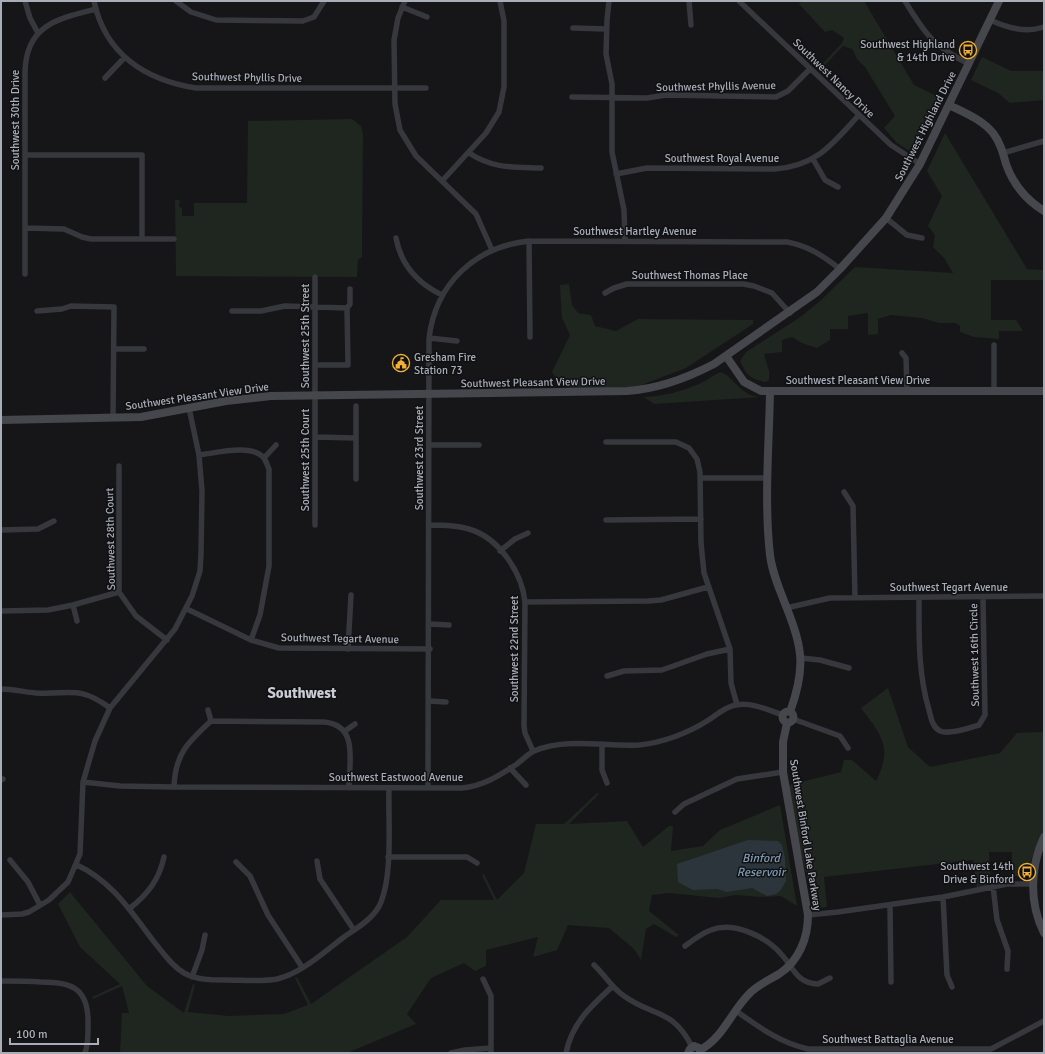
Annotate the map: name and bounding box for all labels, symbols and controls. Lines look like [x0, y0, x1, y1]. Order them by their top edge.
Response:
street label: Southwest Nancy Drive [790, 36, 877, 121]
place label: Southwest Highland & 14th Drive [860, 38, 955, 64]
bus stop icon: Southwest Highland & 14th Drive [958, 40, 978, 60]
street label: Southwest Highland Drive [892, 69, 959, 183]
street label: Southwest 30th Drive [9, 70, 22, 170]
street label: Southwest Phyllis Drive [192, 70, 302, 85]
street label: Southwest Phyllis Avenue [656, 79, 776, 94]
street label: Southwest Royal Avenue [665, 152, 779, 165]
street label: Southwest Hartley Avenue [573, 225, 697, 238]
street label: Southwest Thomas Place [632, 269, 748, 282]
street label: Southwest 25th Street [299, 284, 312, 388]
place label: Gresham Fire Station 73 [414, 351, 476, 377]
public building icon: Gresham Fire Station 73 [391, 353, 411, 373]
street label: Southwest Pleasant View Drive [786, 374, 930, 387]
street label: Southwest Pleasant View Drive [461, 375, 605, 390]
street label: Southwest Pleasant View Drive [125, 380, 270, 413]
street label: Southwest 23rd Street [413, 406, 426, 510]
street label: Southwest 25th Court [299, 409, 312, 511]
street label: Southwest 28th Court [103, 488, 118, 590]
street label: Southwest Tegart Avenue [890, 581, 1008, 594]
street label: Southwest 22nd Street [508, 596, 521, 702]
street label: Southwest 16th Circle [967, 603, 982, 707]
street label: Southwest Tegart Avenue [281, 631, 399, 646]
district label: Southwest [267, 684, 337, 702]
street label: Southwest Binford Lake Parkway [787, 758, 824, 913]
street label: Southwest Eastwood Avenue [329, 771, 463, 784]
water label: Binford Reservoir [737, 851, 787, 880]
place label: Southwest 14th Drive & Binford [940, 860, 1014, 886]
bus stop icon: Southwest 14th Drive & Binford [1017, 862, 1037, 882]
scale bar [10, 1020, 98, 1046]
text: 100 m [16, 1027, 48, 1042]
street label: Southwest Battaglia Avenue [822, 1033, 954, 1046]

